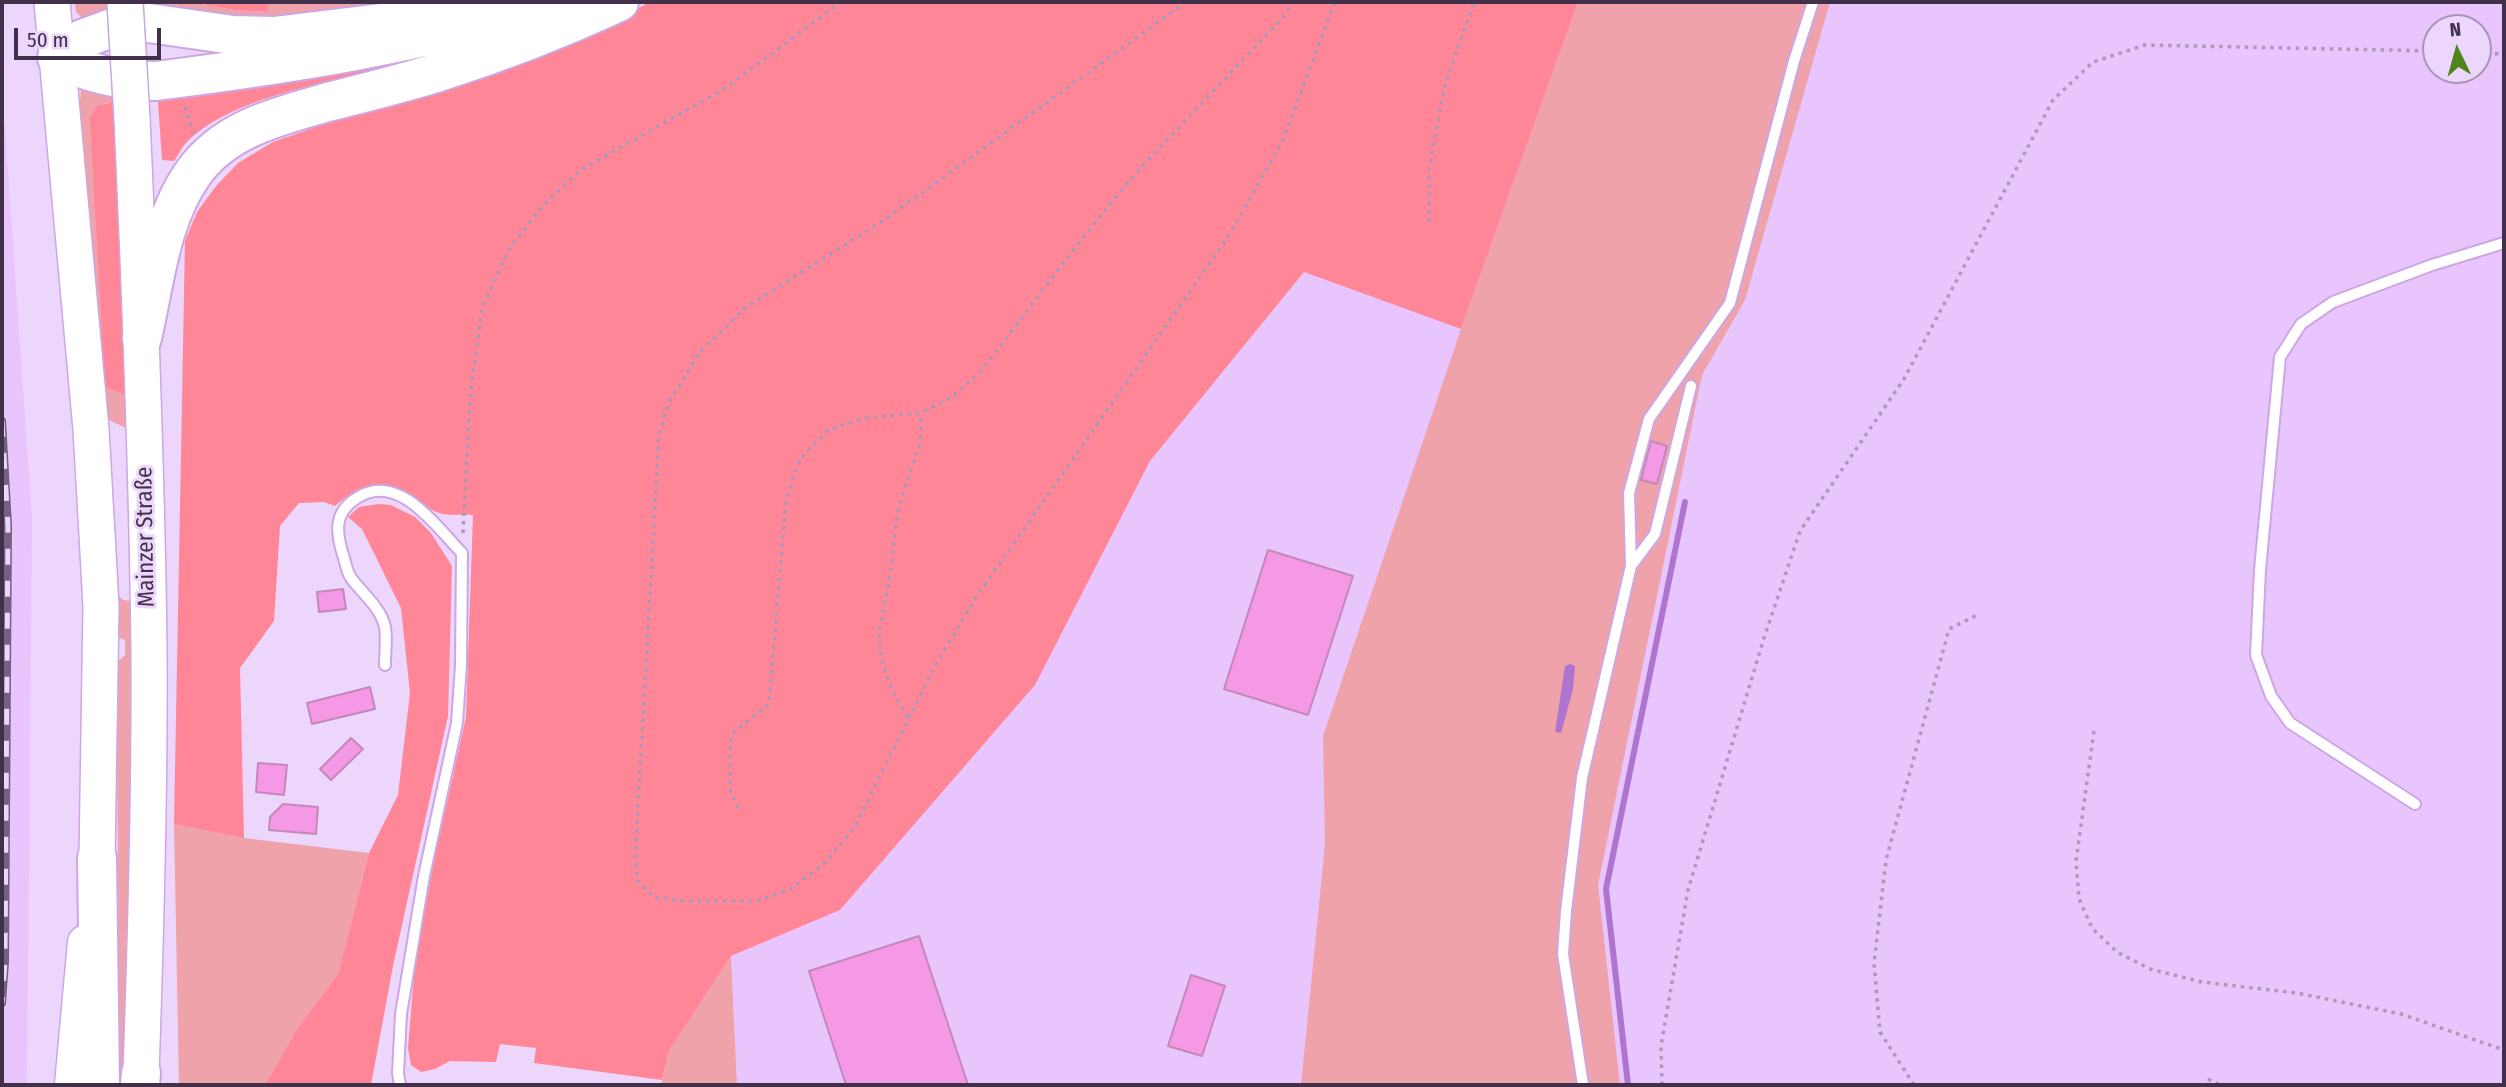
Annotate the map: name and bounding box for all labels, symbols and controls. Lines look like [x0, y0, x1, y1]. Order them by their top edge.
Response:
scale bar [18, 14, 164, 58]
north arrow [2422, 14, 2492, 84]
text: N [2449, 18, 2462, 42]
text: 50 m [27, 27, 69, 53]
street label: Mainzer Straße [131, 467, 161, 607]

